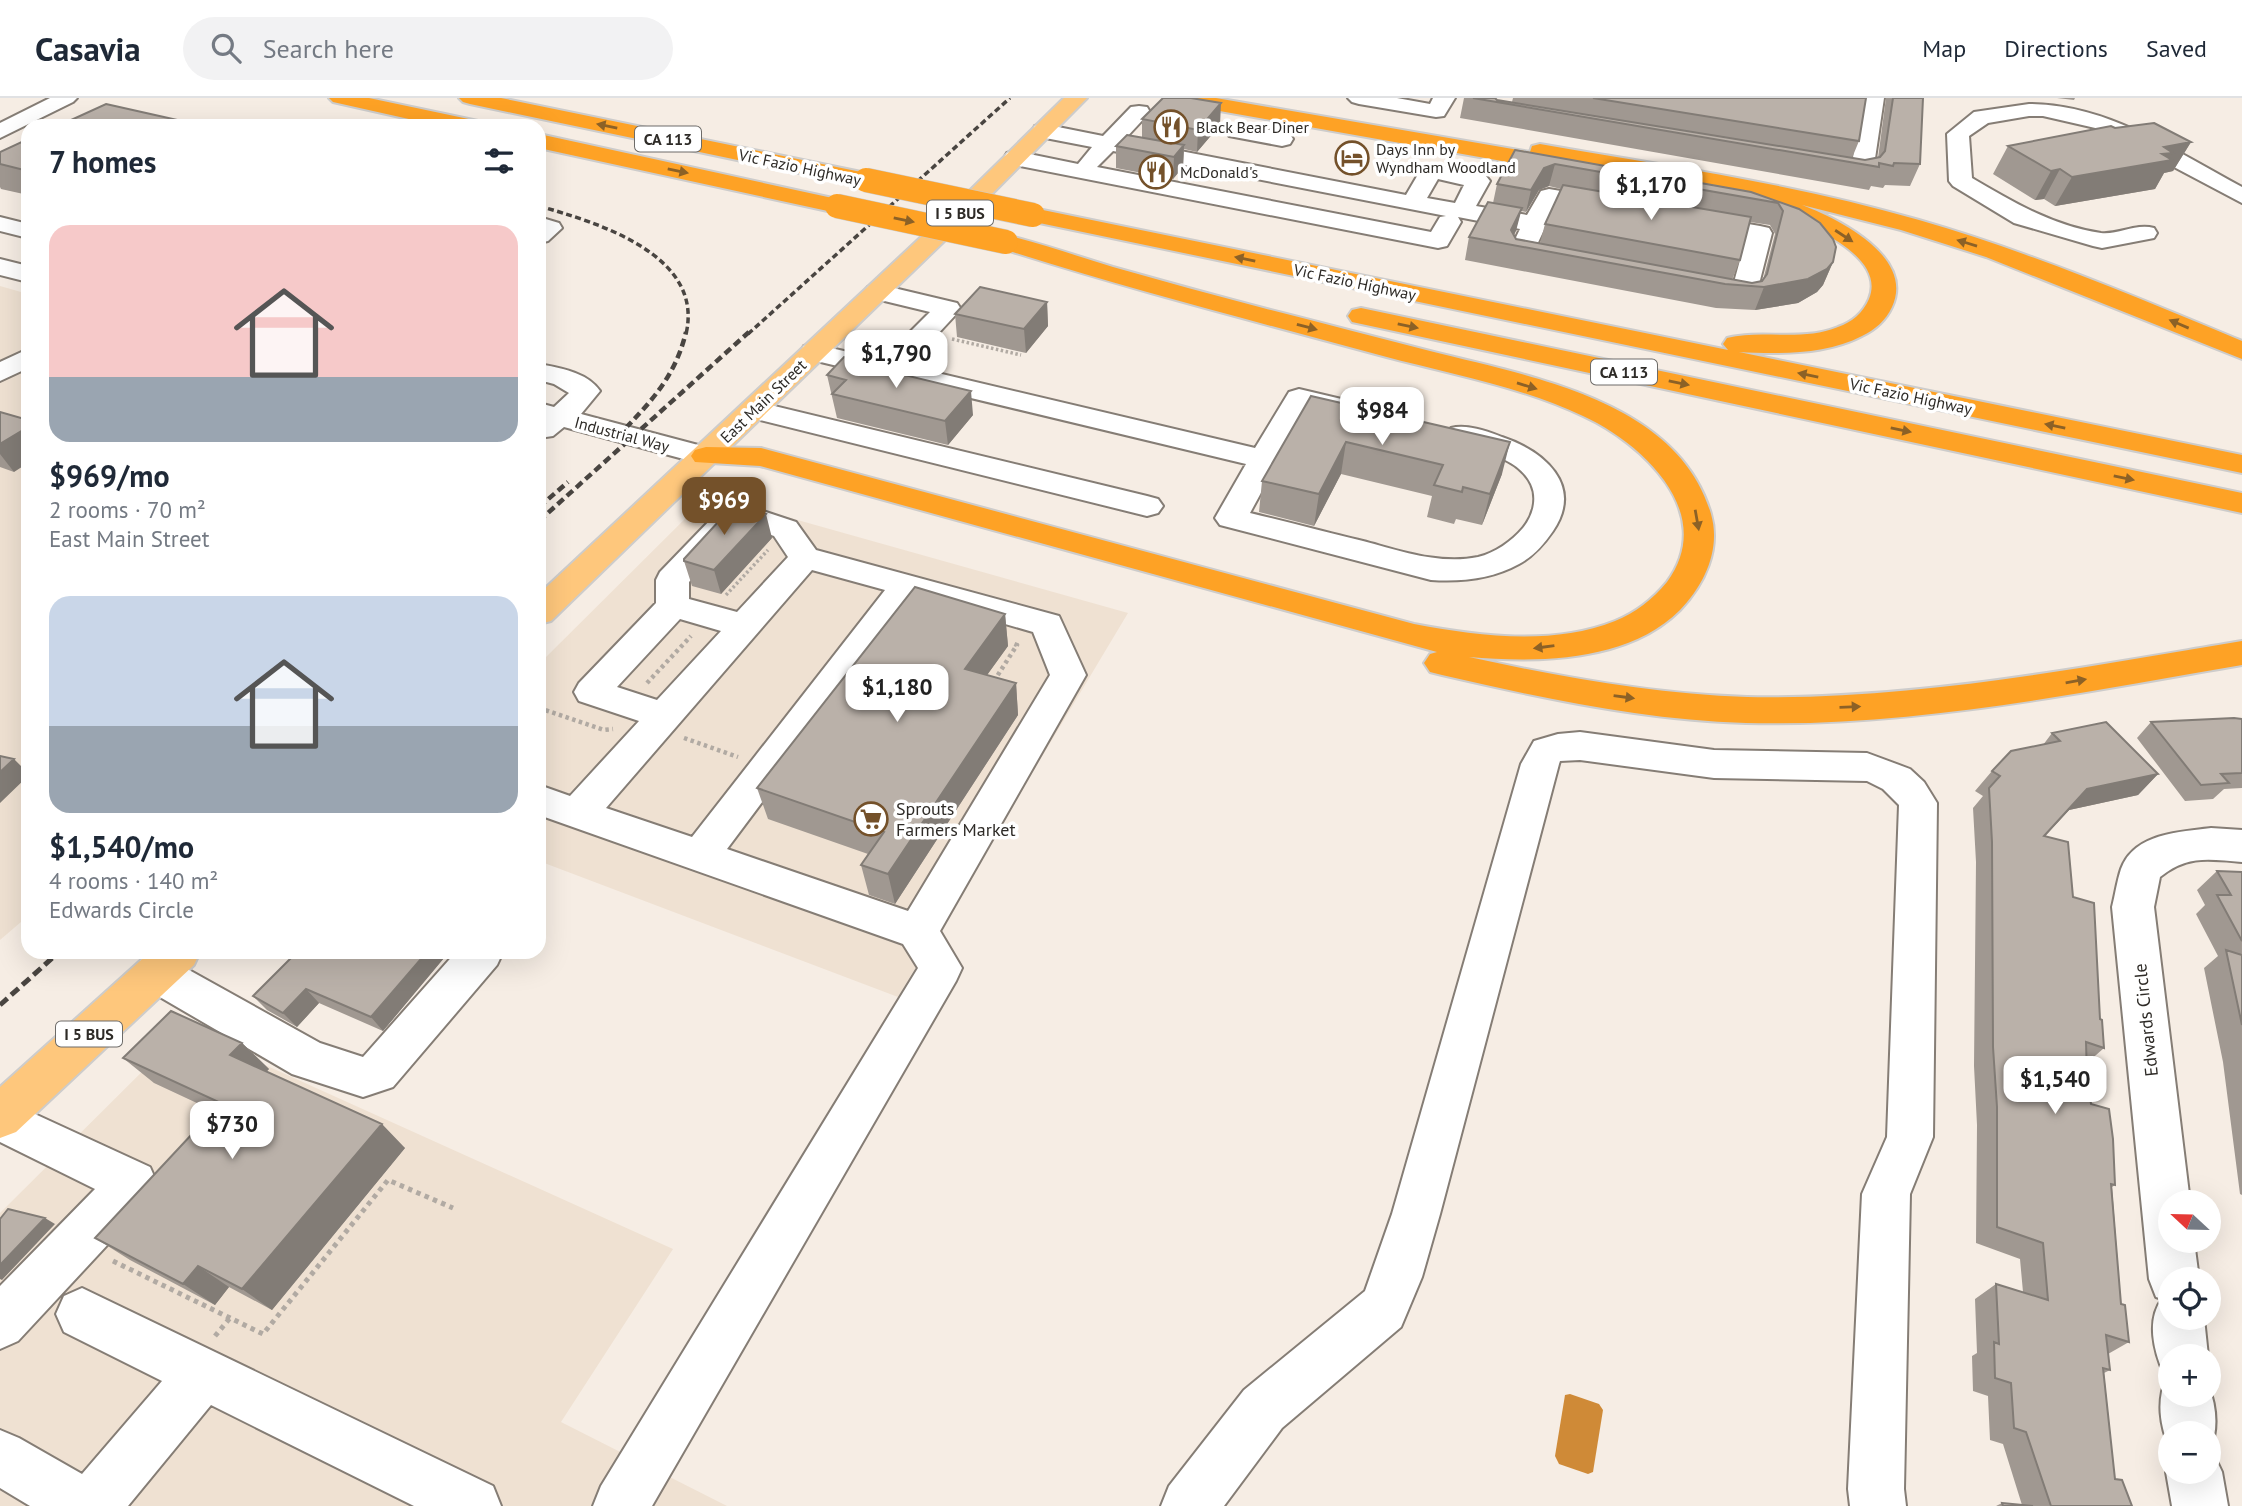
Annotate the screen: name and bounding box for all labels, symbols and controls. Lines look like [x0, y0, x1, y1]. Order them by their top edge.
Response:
search box [183, 17, 673, 80]
text: Casavia [35, 27, 141, 70]
icon: search [207, 29, 245, 67]
text: Search here [263, 32, 394, 65]
text: Map [1922, 33, 1966, 64]
text: Directions [2004, 33, 2108, 64]
text: Saved [2146, 33, 2207, 64]
restaurant icon: Black Bear Diner [1152, 108, 1190, 146]
place label: Black Bear Diner [1196, 117, 1309, 137]
one-way arrow [596, 121, 618, 132]
road number: CA 113 [635, 126, 701, 152]
hotel icon: Days Inn by Wyndham Woodland [1333, 139, 1371, 177]
place label: Days Inn by Wyndham Woodland [1376, 139, 1516, 177]
text: 7 homes [49, 142, 157, 181]
icon: filters [480, 142, 518, 180]
street label: Vic Fazio Highway [736, 144, 864, 190]
restaurant icon: McDonald's [1137, 153, 1175, 191]
place label: McDonald's [1180, 162, 1258, 182]
pin: $1,170 [1594, 162, 1708, 222]
one-way arrow [667, 166, 689, 177]
text: $1,170 [1615, 170, 1687, 199]
road number: I 5 BUS [927, 200, 993, 225]
one-way arrow [893, 215, 915, 226]
one-way arrow [1834, 230, 1854, 243]
one-way arrow [1956, 237, 1977, 247]
one-way arrow [1234, 254, 1256, 265]
street label: Vic Fazio Highway [1291, 259, 1419, 305]
icon: home [221, 270, 347, 396]
one-way arrow [2169, 319, 2190, 330]
one-way arrow [1397, 321, 1419, 332]
one-way arrow [1296, 322, 1318, 333]
pin: $1,790 [839, 330, 953, 390]
text: $1,790 [860, 338, 932, 367]
street label: East Main Street [716, 355, 811, 447]
road number: CA 113 [1591, 360, 1657, 384]
one-way arrow [1797, 370, 1819, 381]
street label: Vic Fazio Highway [1847, 373, 1975, 419]
one-way arrow [1668, 378, 1690, 389]
one-way arrow [1517, 382, 1538, 392]
pin: $984 [1341, 388, 1423, 447]
text: $984 [1356, 395, 1408, 424]
street label: Industrial Way [573, 412, 672, 456]
one-way arrow [2044, 420, 2066, 431]
one-way arrow [1890, 425, 1912, 436]
text: $969/mo [49, 456, 170, 495]
one-way arrow [2113, 472, 2135, 483]
pin: $969 [683, 478, 765, 537]
text: $969 [698, 485, 750, 514]
text: 2 rooms · 70 m² [49, 495, 206, 524]
one-way arrow [1691, 509, 1702, 531]
text: East Main Street [49, 524, 210, 553]
icon: home [221, 641, 347, 767]
one-way arrow [1533, 641, 1555, 652]
pin: $1,180 [840, 664, 954, 724]
text: $1,180 [861, 672, 933, 701]
one-way arrow [2065, 675, 2087, 686]
one-way arrow [1613, 691, 1635, 702]
one-way arrow [1840, 701, 1862, 712]
place label: Sprouts Farmers Market [896, 797, 1016, 841]
supermarket icon: Sprouts Farmers Market [852, 800, 890, 838]
text: $1,540/mo [49, 827, 194, 866]
text: 4 rooms · 140 m² [49, 866, 218, 895]
text: Edwards Circle [49, 895, 194, 924]
street label: Edwards Circle [2128, 962, 2163, 1078]
road number: I 5 BUS [56, 1022, 122, 1046]
pin: $1,540 [1998, 1056, 2112, 1116]
text: $1,540 [2019, 1064, 2091, 1093]
pin: $730 [191, 1102, 273, 1161]
text: $730 [206, 1109, 258, 1138]
north arrow [2158, 1190, 2221, 1253]
map controls [2158, 1190, 2221, 1484]
button: locate [2158, 1267, 2221, 1330]
button: + [2158, 1344, 2221, 1407]
button: − [2158, 1421, 2221, 1484]

